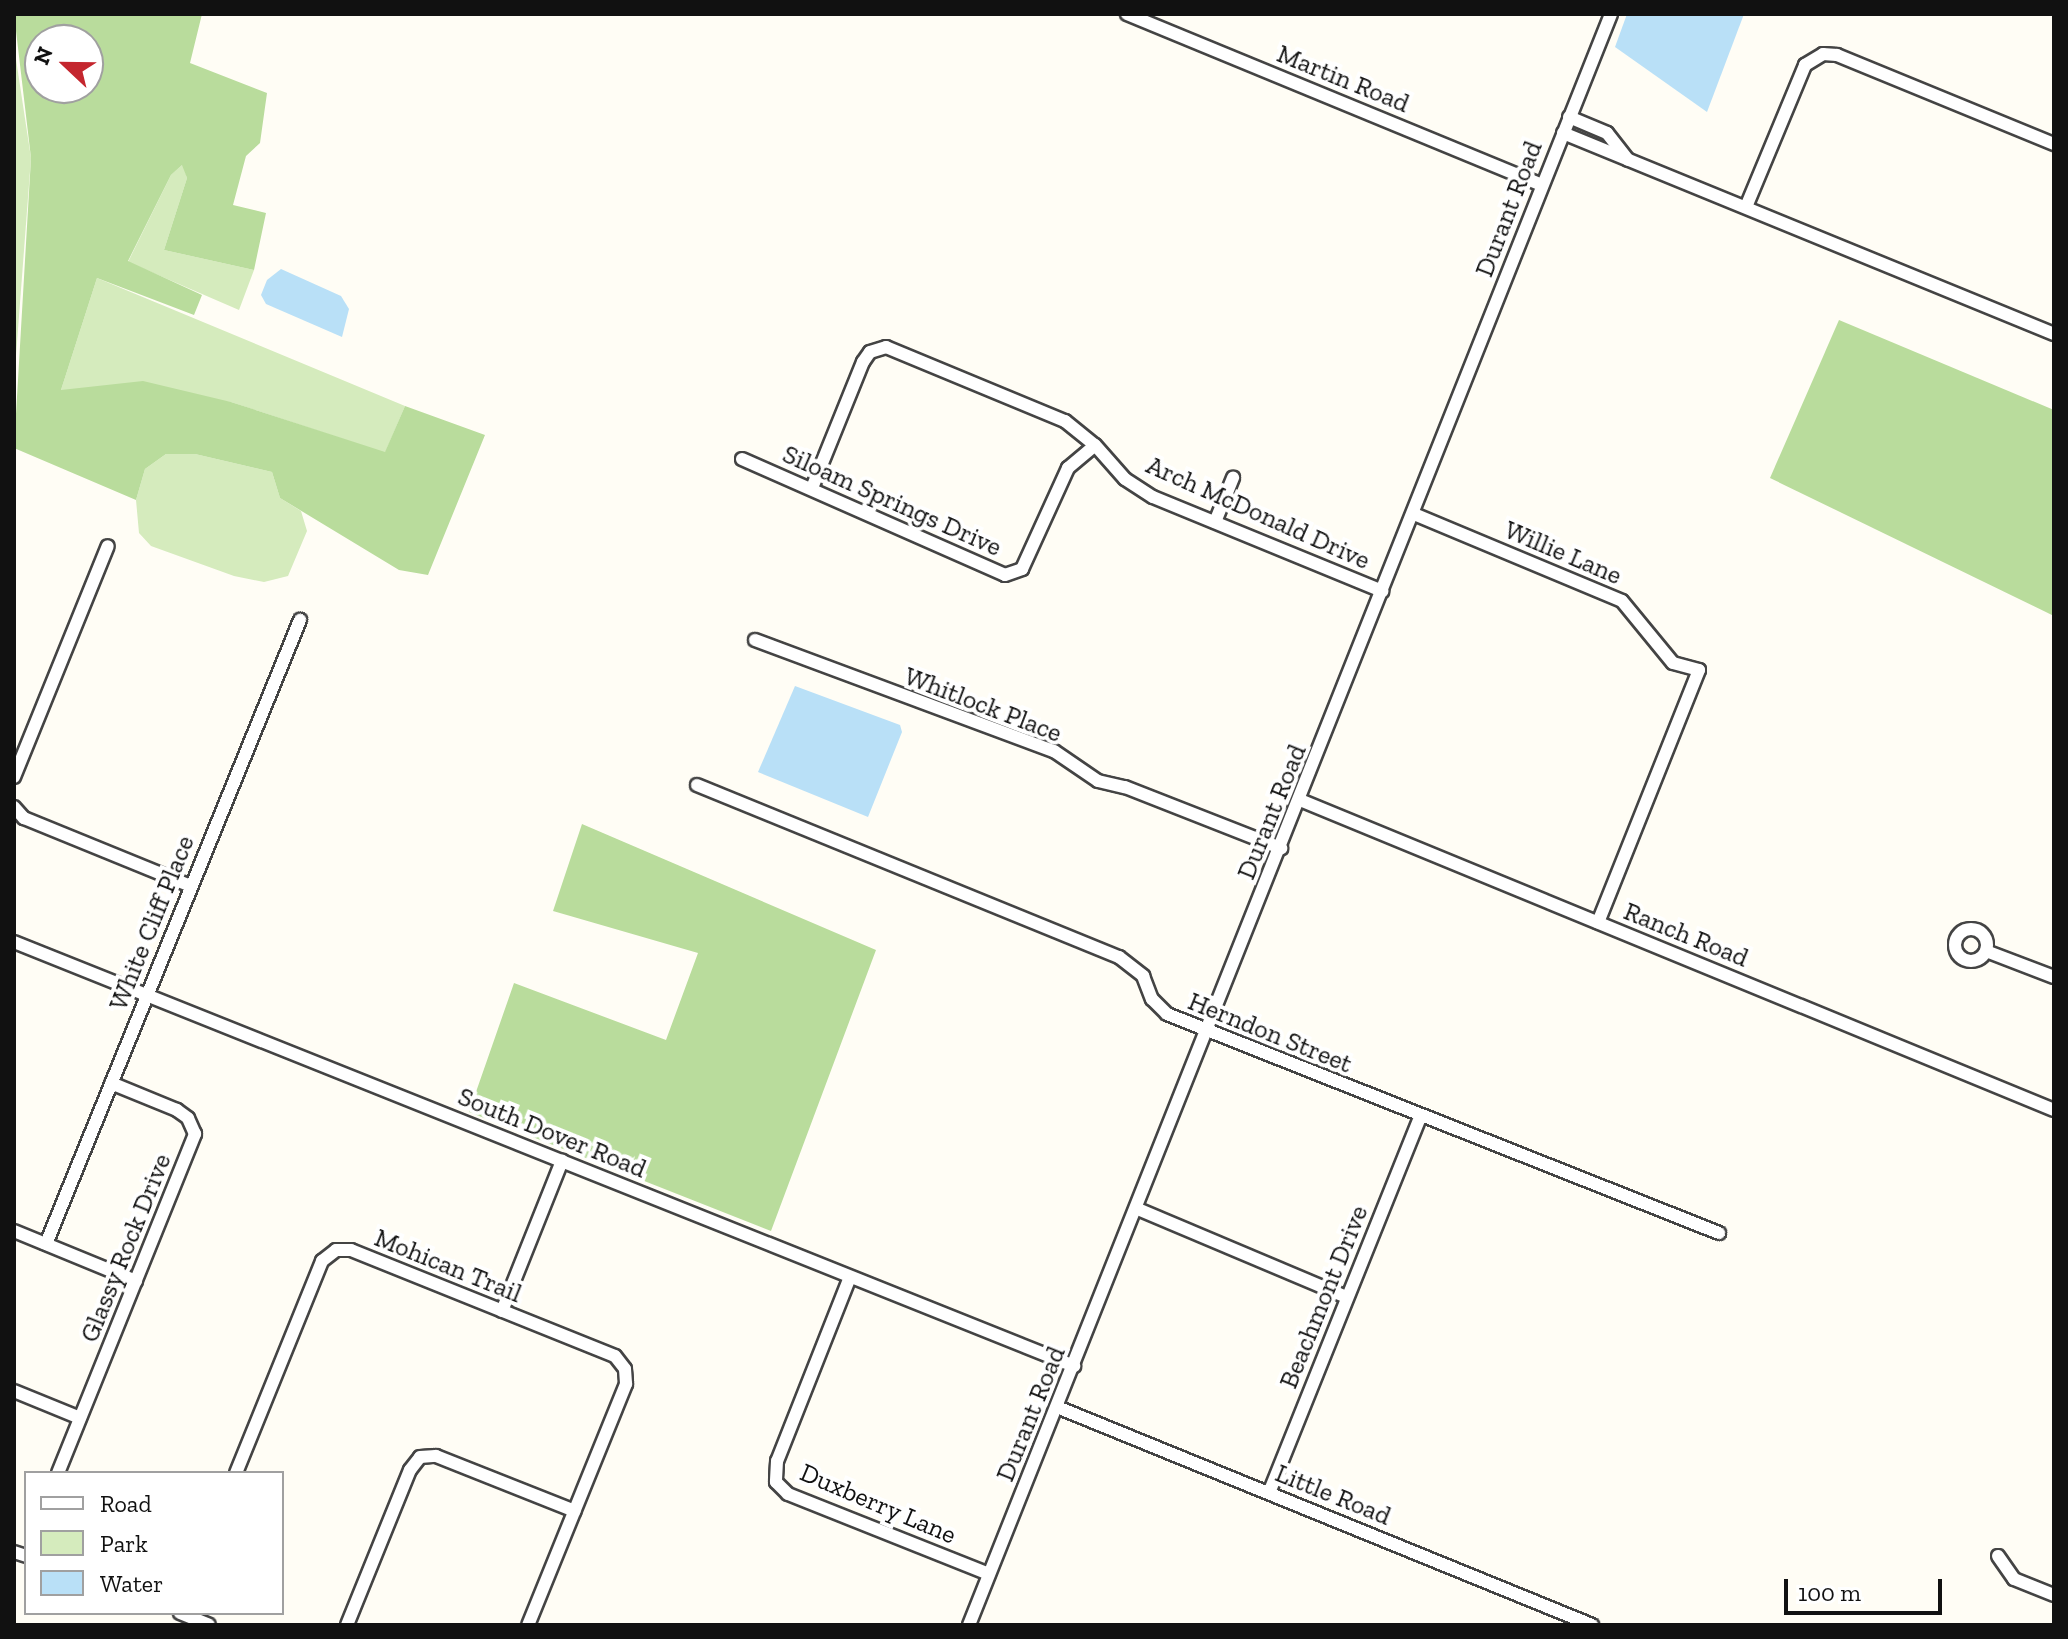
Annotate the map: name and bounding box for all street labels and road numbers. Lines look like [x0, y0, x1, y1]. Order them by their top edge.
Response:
street label: Martin Road [1272, 38, 1414, 120]
street label: Durant Road [1469, 137, 1549, 281]
street label: Siloam Springs Drive [778, 439, 1006, 563]
street label: Arch McDonald Drive [1141, 450, 1375, 576]
street label: Willie Lane [1500, 514, 1626, 592]
street label: Whitlock Place [900, 661, 1066, 749]
street label: Durant Road [1231, 740, 1313, 884]
street label: White Cliff Place [103, 831, 201, 1015]
street label: Ranch Road [1619, 896, 1753, 974]
street label: Herndon Street [1183, 986, 1357, 1080]
street label: South Dover Road [453, 1081, 651, 1185]
street label: Glassy Rock Drive [74, 1149, 178, 1347]
street label: Beachmont Drive [1273, 1201, 1375, 1393]
street label: Mohican Trail [370, 1222, 526, 1310]
street label: Durant Road [990, 1342, 1072, 1486]
street label: Duxberry Lane [795, 1457, 961, 1551]
street label: Little Road [1271, 1458, 1395, 1532]

